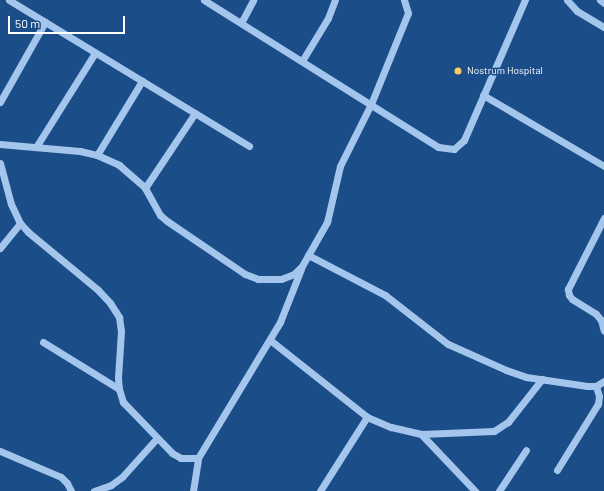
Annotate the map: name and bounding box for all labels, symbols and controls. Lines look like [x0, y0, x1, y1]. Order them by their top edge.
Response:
scale bar [10, 8, 127, 34]
text: 50 m [15, 16, 40, 30]
marker: Nostrum Hospital [452, 65, 464, 77]
place label: Nostrum Hospital [467, 65, 543, 77]

